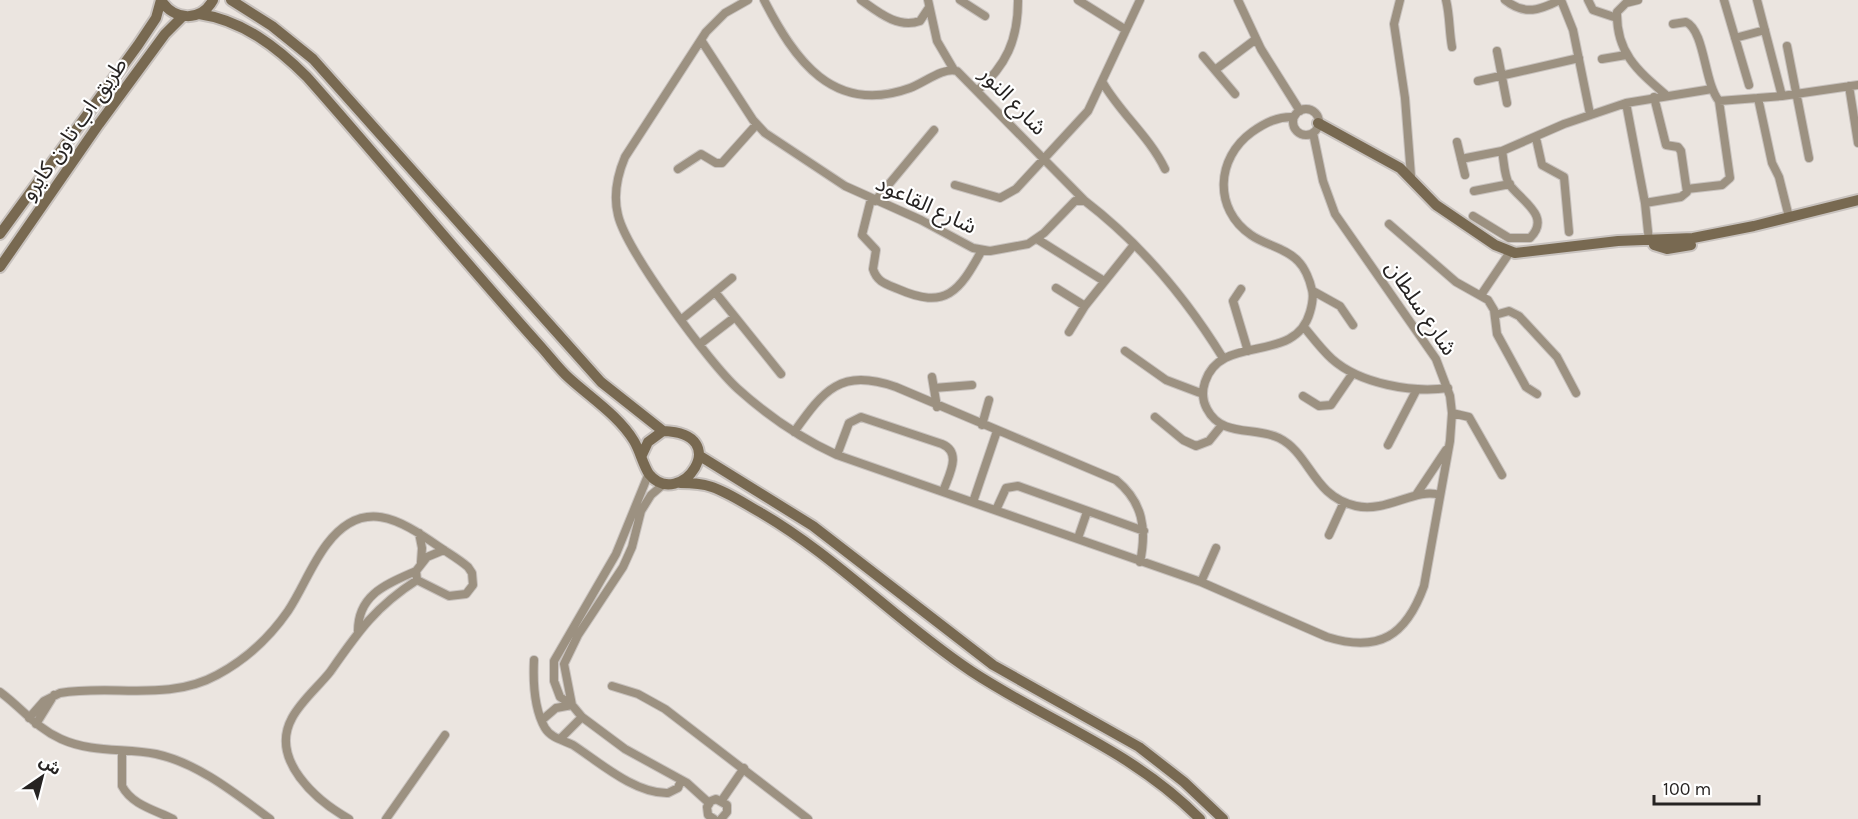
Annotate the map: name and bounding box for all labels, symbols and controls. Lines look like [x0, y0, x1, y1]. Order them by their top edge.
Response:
street label: طريق اب تاون كايرو [15, 53, 133, 205]
street label: شارع النور [971, 61, 1052, 143]
street label: شارع القاعود [870, 170, 981, 242]
street label: شارع سلطان [1377, 256, 1462, 362]
north arrow [12, 747, 72, 807]
text: ش [36, 751, 65, 779]
scale bar [1654, 768, 1759, 806]
text: 100 m [1663, 778, 1711, 800]

